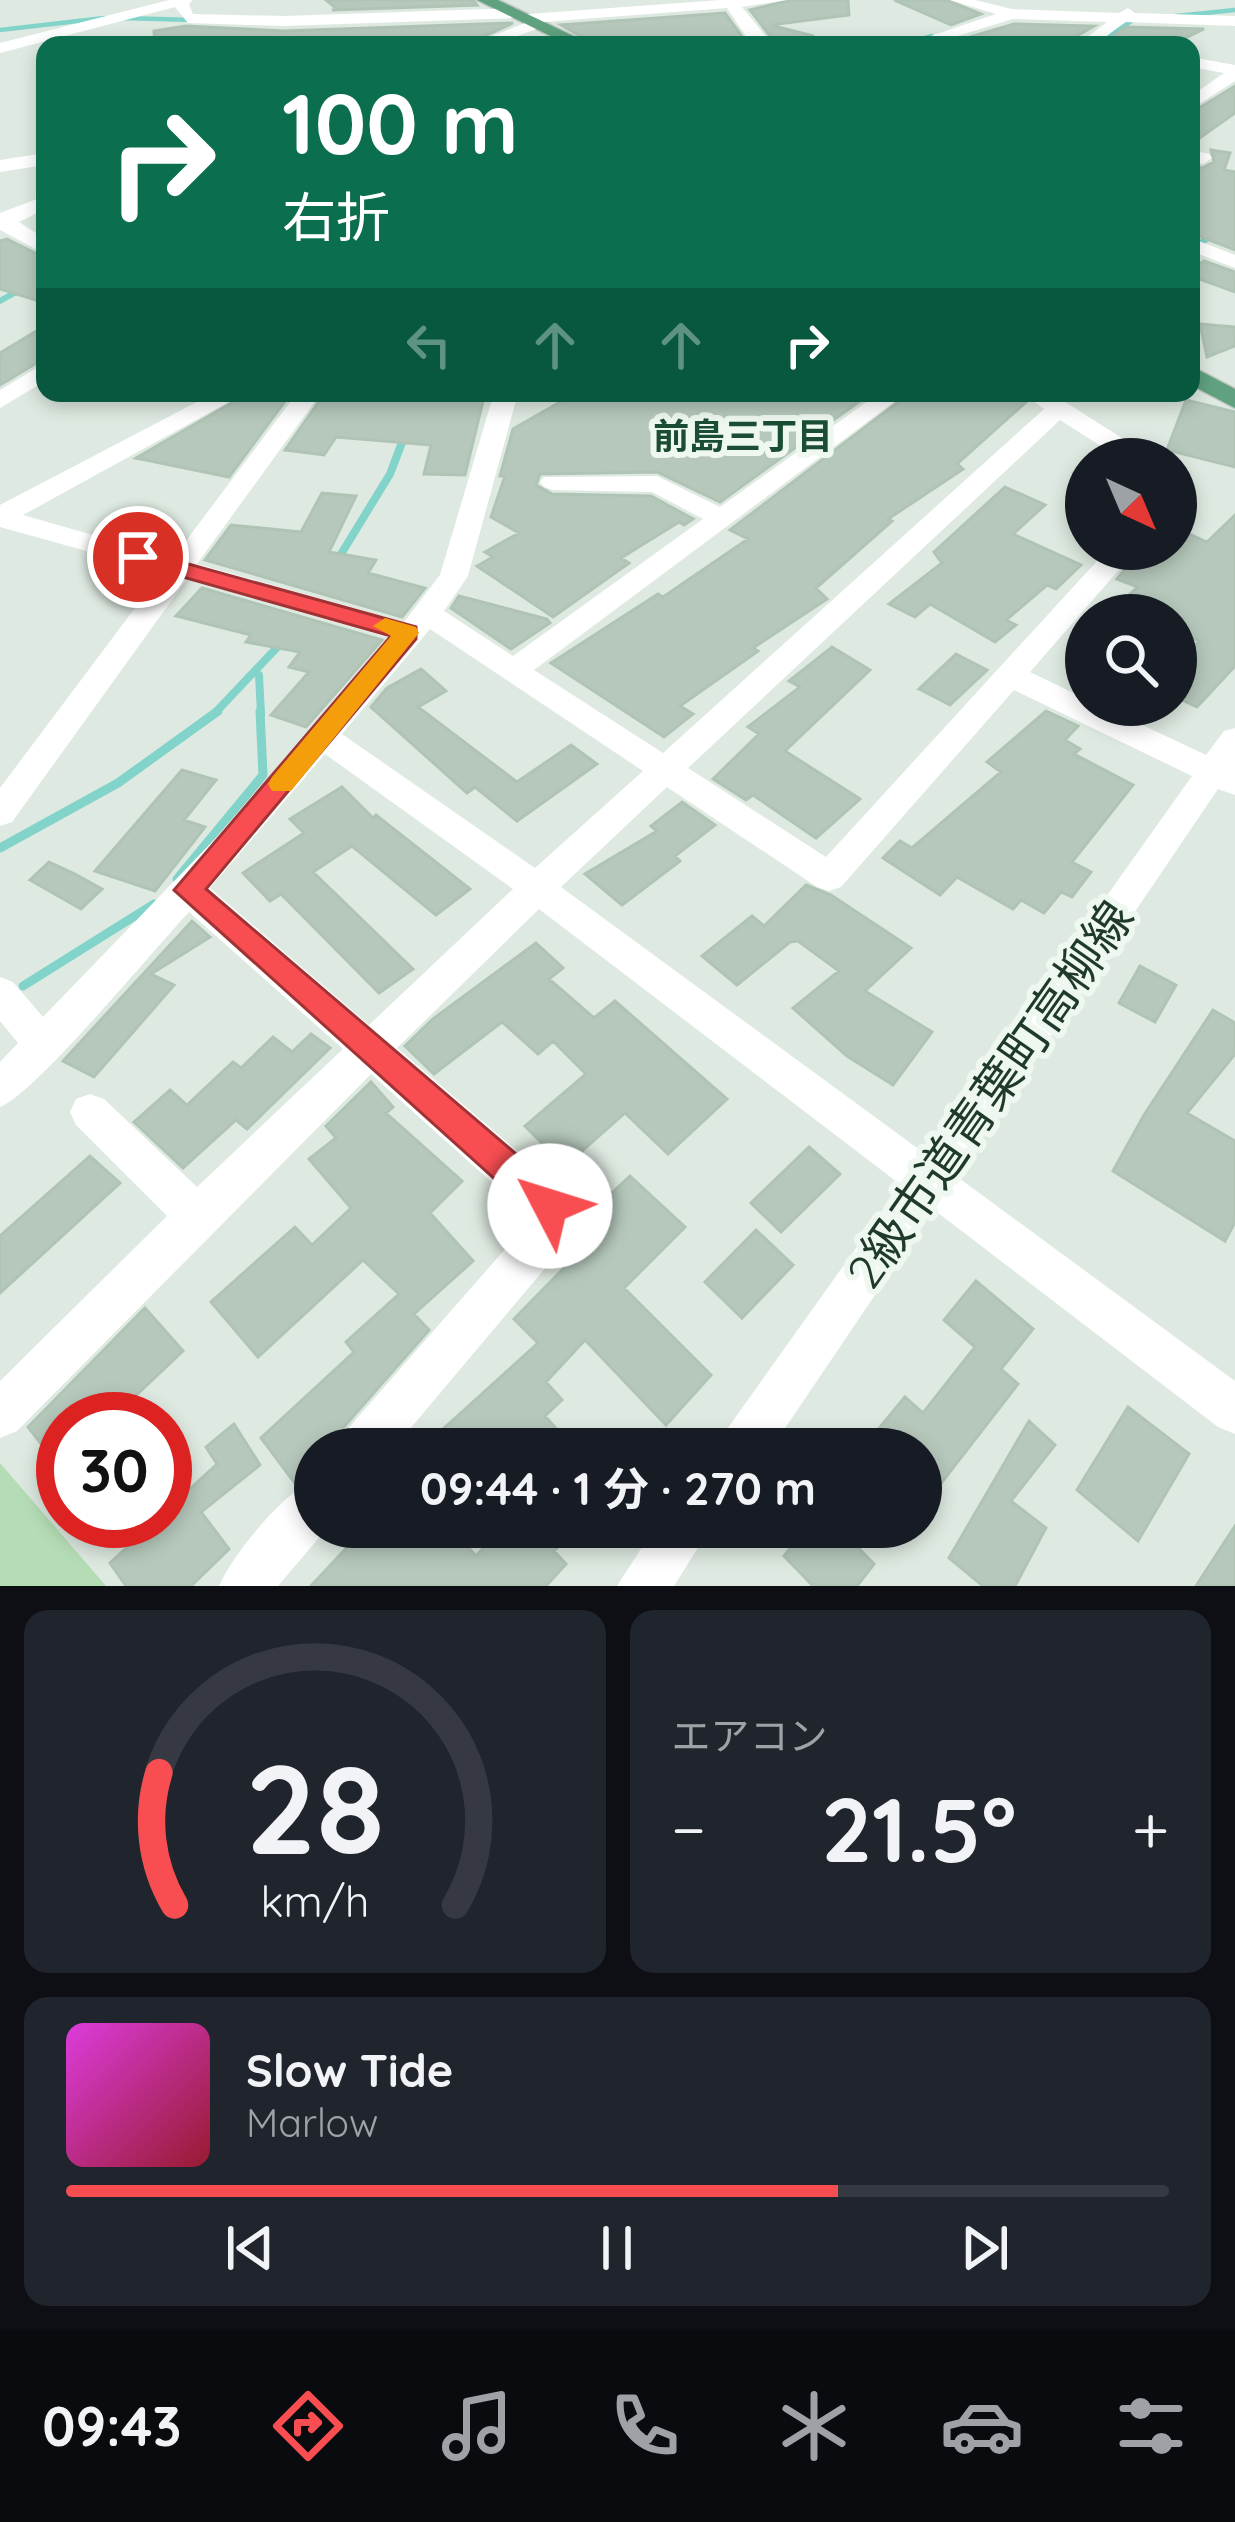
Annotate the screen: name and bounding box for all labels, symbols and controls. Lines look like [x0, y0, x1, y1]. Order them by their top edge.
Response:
text: 100 m [282, 70, 519, 175]
icon: right [84, 84, 240, 240]
text: 右折 [282, 183, 390, 251]
icon: left [396, 312, 462, 378]
icon: ahead [522, 312, 588, 378]
icon: ahead [648, 312, 714, 378]
icon: right [774, 312, 840, 378]
district label: 前島三丁目 [653, 413, 833, 458]
north arrow [1065, 438, 1197, 570]
map controls [1065, 438, 1197, 726]
pin [87, 506, 189, 608]
icon: arrive [105, 524, 171, 590]
button: search [1065, 594, 1197, 726]
street label: 2級市道青葉町高柳線 [833, 889, 1145, 1299]
position arrow [487, 1143, 613, 1269]
speed limit sign: 30 [36, 1392, 192, 1548]
text: 09:44 · 1 分 · 270 m [420, 1460, 816, 1516]
text: エアコン [672, 1711, 828, 1760]
text: 28 [245, 1729, 384, 1885]
text: 21.5° [821, 1772, 1017, 1885]
text: − [672, 1787, 706, 1870]
text: + [1132, 1787, 1169, 1870]
text: km/h [260, 1873, 369, 1927]
text: Slow Tide [246, 2042, 453, 2098]
text: Marlow [246, 2098, 378, 2147]
icon: previous [217, 2215, 283, 2281]
icon: pause [584, 2215, 650, 2281]
icon: next [952, 2215, 1018, 2281]
icon: directions [266, 2384, 350, 2468]
icon: music [435, 2384, 519, 2468]
icon: phone [603, 2384, 687, 2468]
icon: climate [772, 2384, 856, 2468]
icon: car [940, 2384, 1024, 2468]
icon: filters [1109, 2384, 1193, 2468]
text: 09:43 [42, 2392, 182, 2460]

